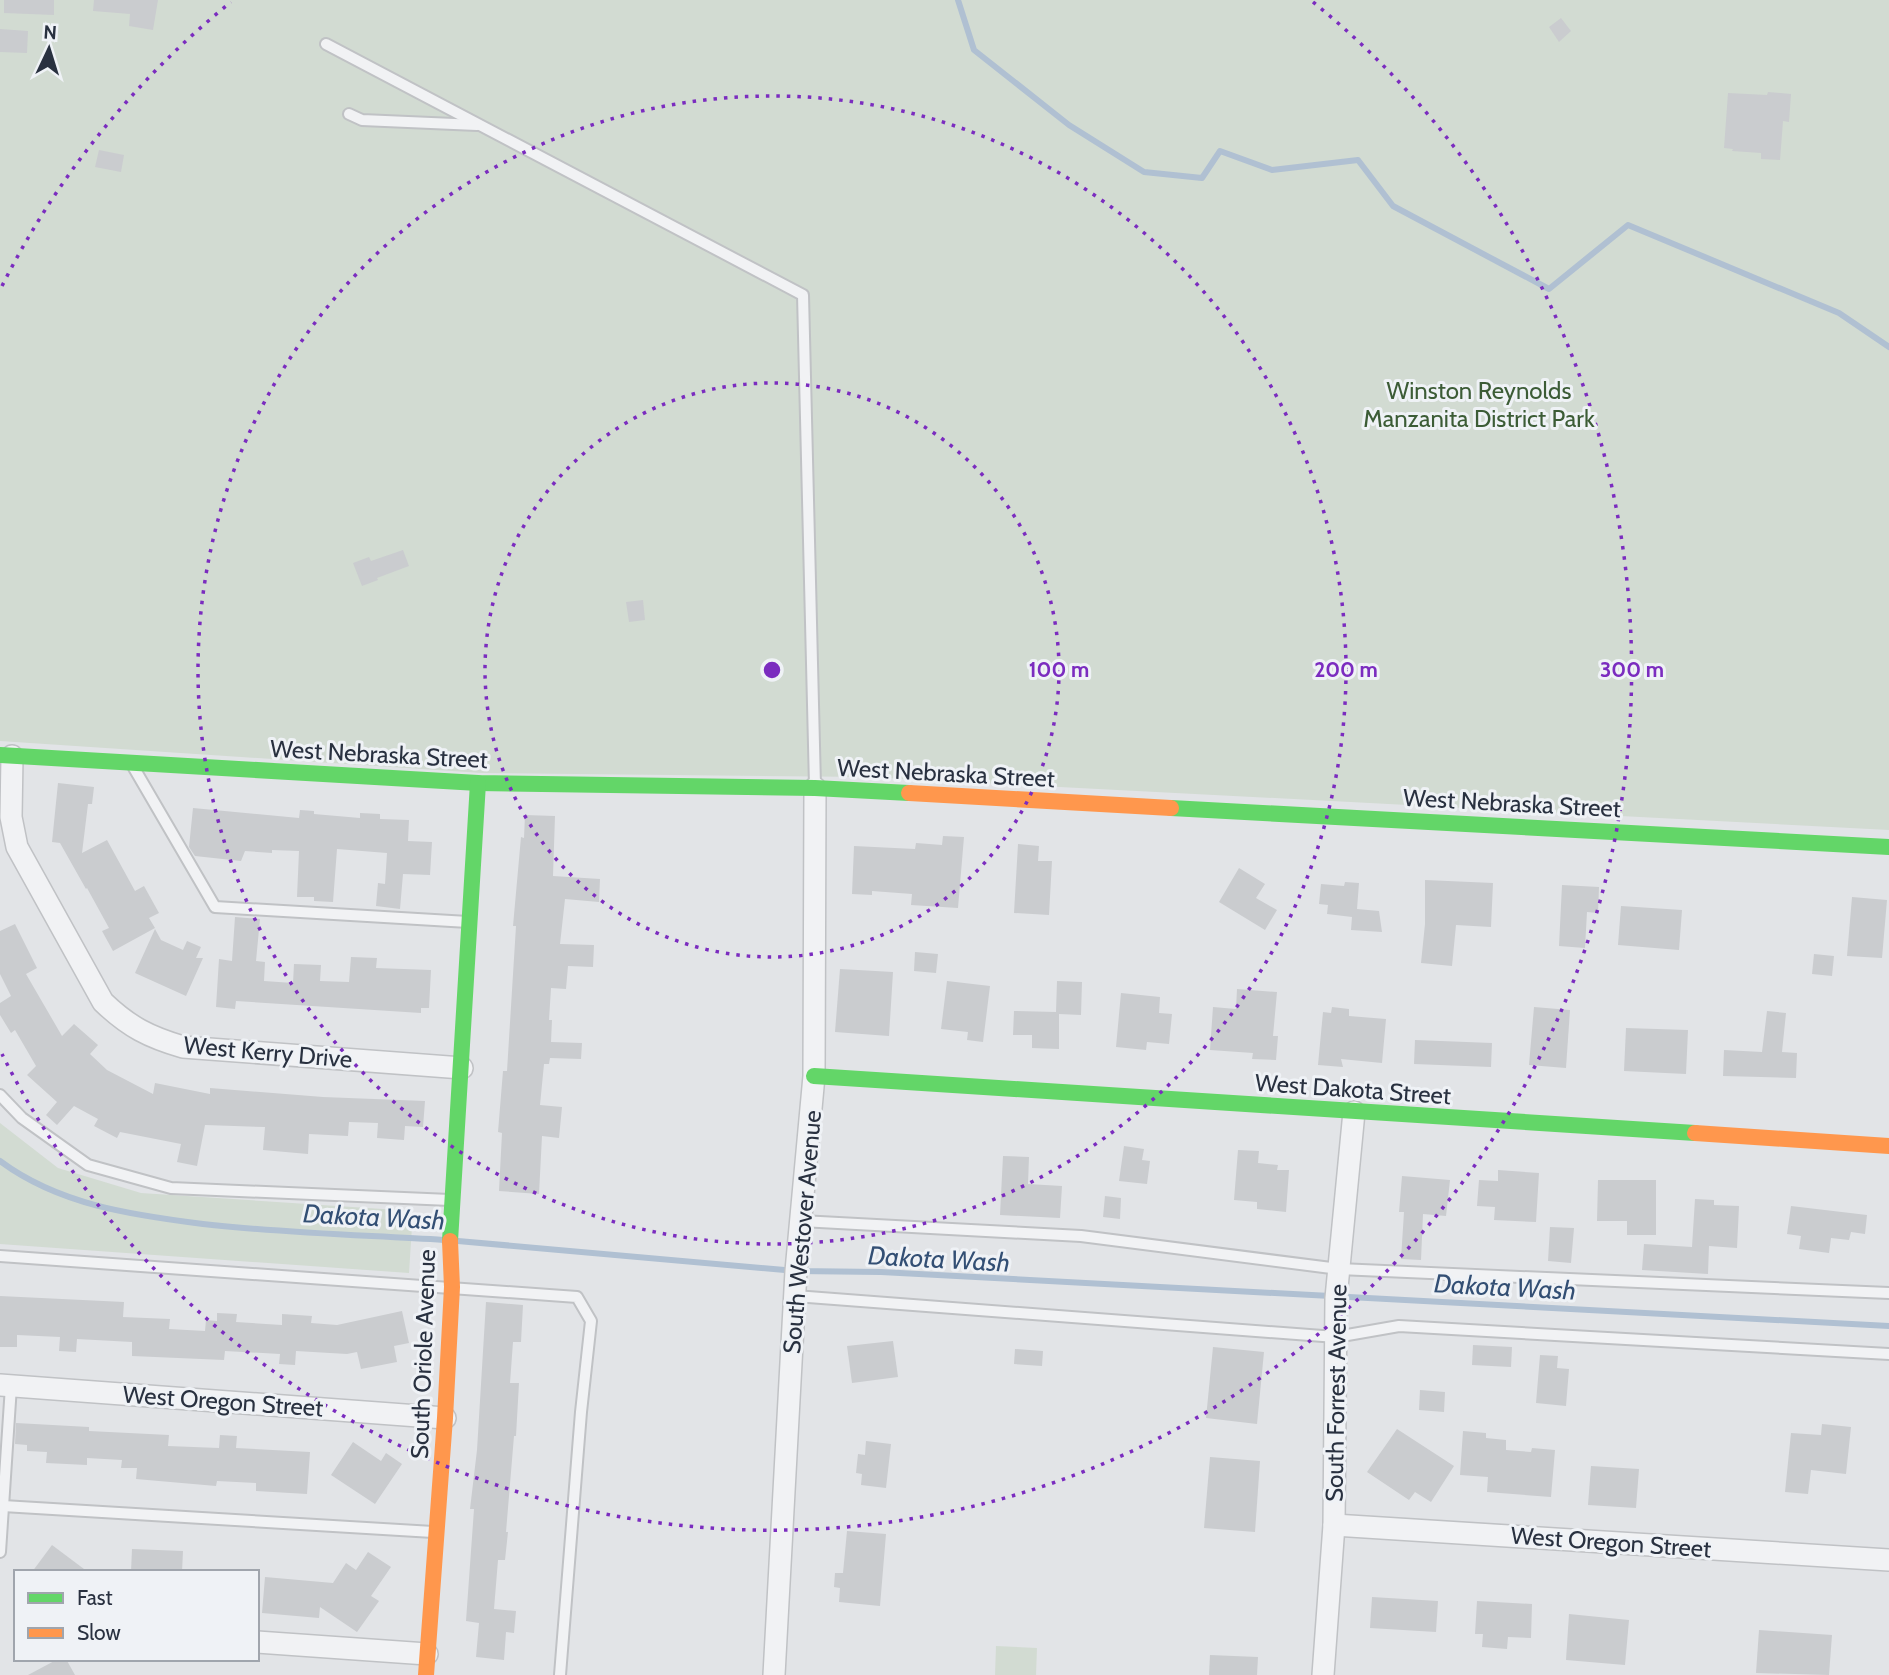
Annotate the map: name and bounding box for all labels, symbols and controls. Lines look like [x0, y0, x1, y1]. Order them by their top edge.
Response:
north arrow [14, 14, 84, 84]
text: N [43, 21, 58, 44]
park label: Winston Reynolds Manzanita District Park [1363, 376, 1595, 433]
text: 100 m [1029, 657, 1089, 682]
text: 200 m [1314, 657, 1378, 682]
text: 300 m [1600, 657, 1664, 682]
centre of rings [760, 658, 784, 682]
street label: West Nebraska Street [270, 734, 488, 774]
street label: West Nebraska Street [837, 753, 1055, 793]
street label: West Nebraska Street [1403, 783, 1621, 823]
street label: West Kerry Drive [183, 1030, 353, 1074]
street label: West Dakota Street [1254, 1068, 1452, 1110]
street label: South Westover Avenue [777, 1109, 827, 1355]
water label: Dakota Wash [302, 1197, 446, 1237]
water label: Dakota Wash [867, 1239, 1011, 1279]
street label: South Oriole Avenue [405, 1249, 441, 1459]
water label: Dakota Wash [1433, 1267, 1577, 1307]
street label: South Forrest Avenue [1320, 1284, 1352, 1502]
street label: West Oregon Street [122, 1380, 324, 1422]
street label: West Oregon Street [1510, 1521, 1712, 1563]
legend [14, 1570, 259, 1661]
text: Fast [77, 1585, 113, 1610]
text: Slow [77, 1620, 121, 1645]

